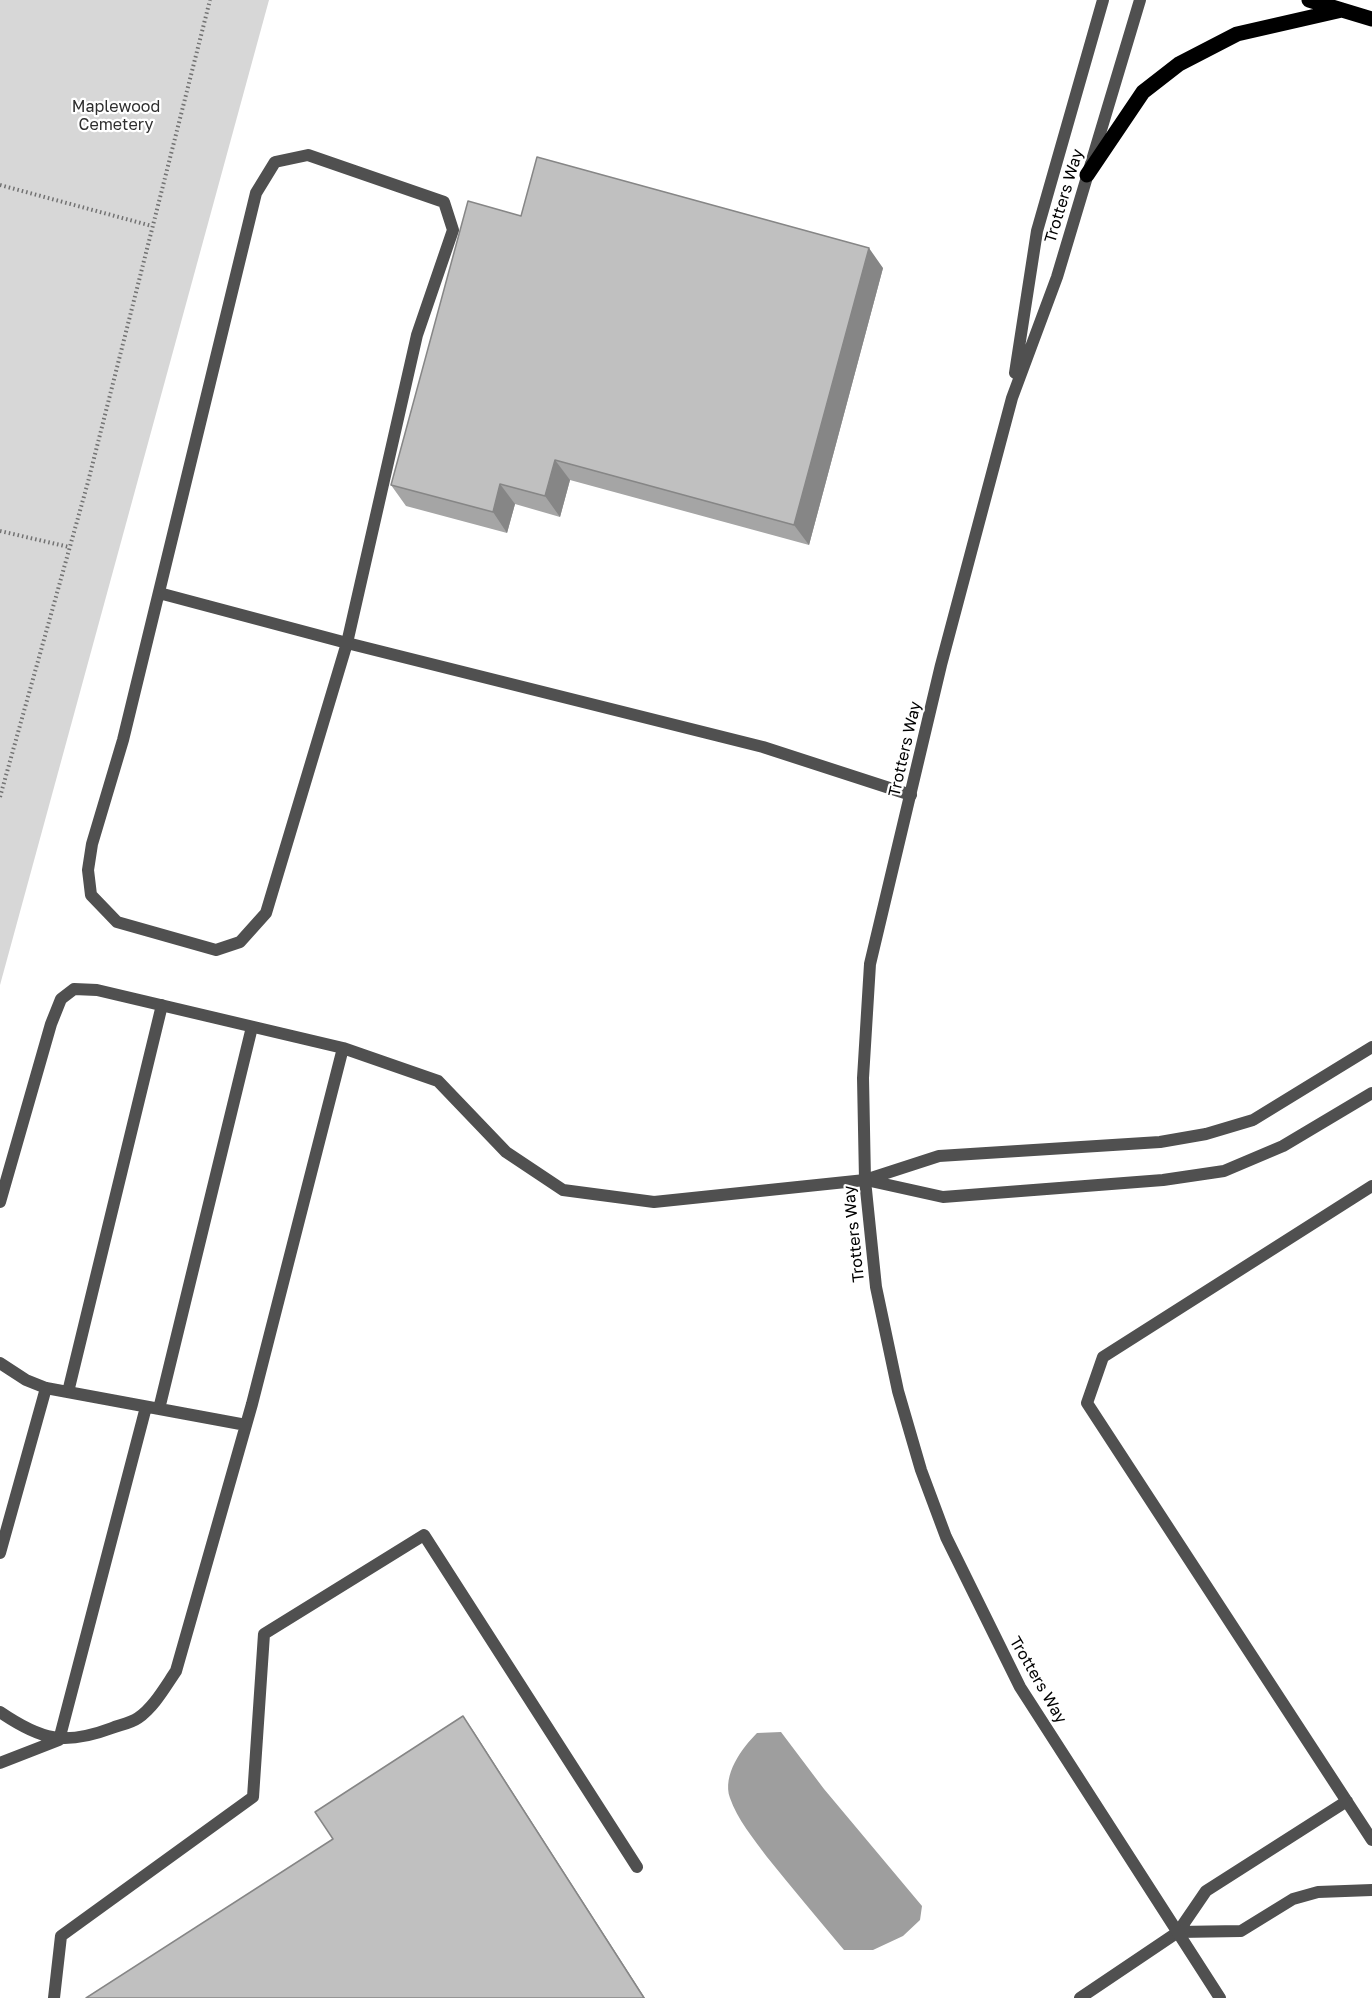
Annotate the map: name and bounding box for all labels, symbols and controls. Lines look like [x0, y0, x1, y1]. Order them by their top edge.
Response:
park label: Maplewood Cemetery [72, 97, 160, 135]
street label: Trotters Way [1041, 147, 1087, 245]
street label: Trotters Way [885, 699, 925, 799]
street label: Trotters Way [839, 1185, 869, 1283]
street label: Trotters Way [1005, 1633, 1071, 1727]

